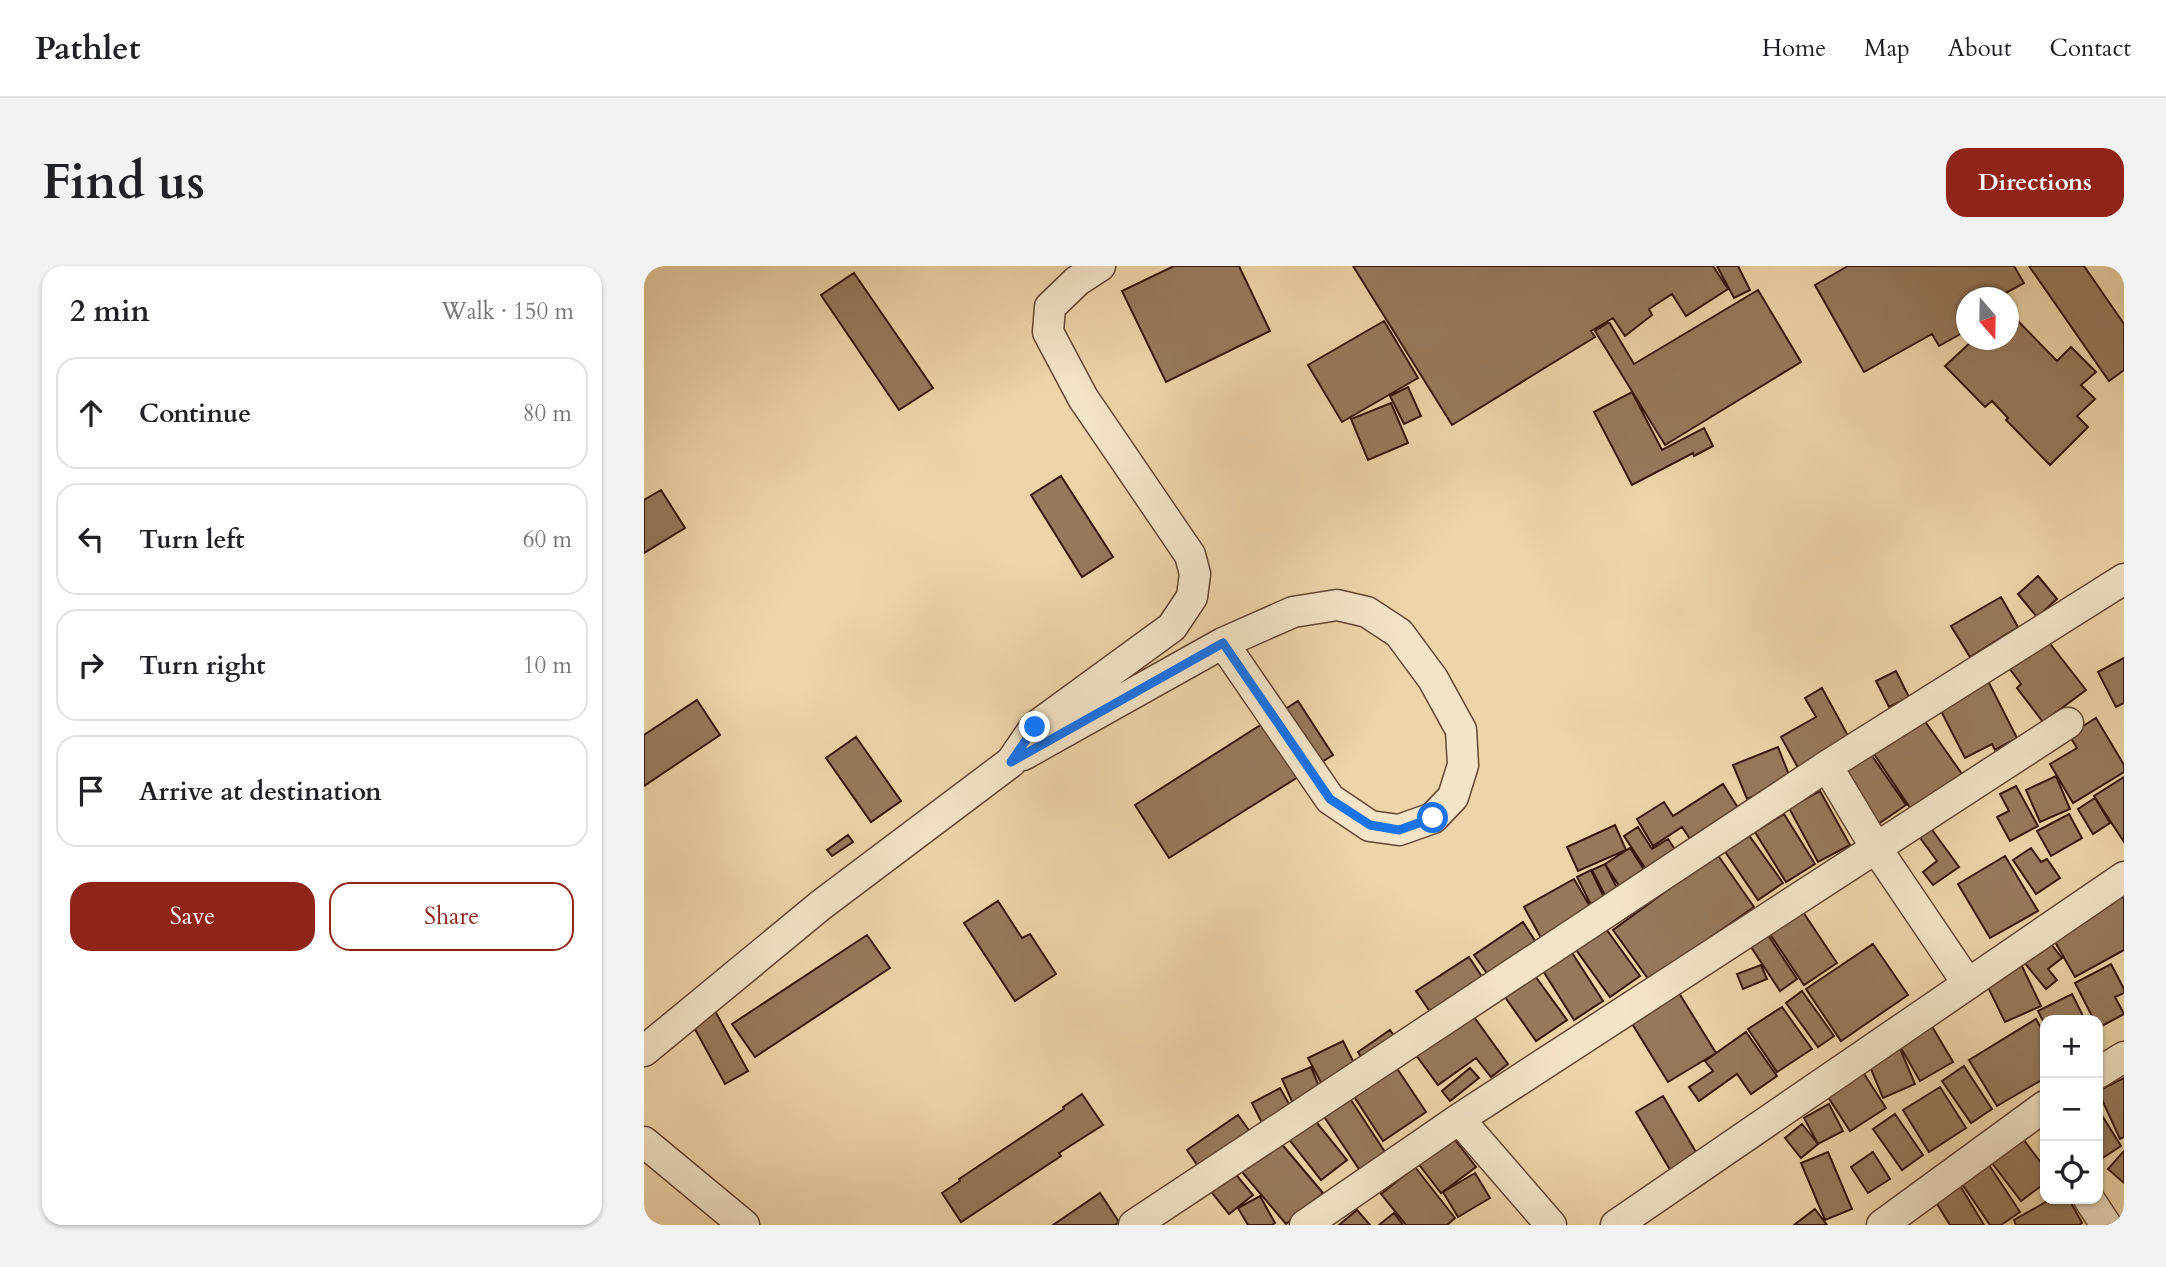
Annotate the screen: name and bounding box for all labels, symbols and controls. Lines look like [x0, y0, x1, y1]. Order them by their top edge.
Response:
text: Pathlet [35, 26, 140, 71]
text: Home [1762, 32, 1826, 65]
text: Map [1864, 32, 1910, 65]
text: About [1948, 32, 2012, 65]
text: Contact [2050, 32, 2131, 65]
button: Directions [1946, 148, 2124, 217]
text: Find us [42, 149, 205, 216]
north arrow [1956, 287, 2019, 350]
text: 2 min [70, 291, 150, 332]
text: Walk · 150 m [441, 296, 574, 327]
icon: ahead [72, 394, 110, 432]
text: Continue [139, 396, 251, 431]
text: 80 m [523, 398, 572, 429]
icon: left [72, 520, 110, 558]
text: Turn left [139, 522, 244, 557]
text: 60 m [523, 524, 572, 555]
icon: right [72, 646, 110, 684]
text: Turn right [139, 648, 266, 683]
text: 10 m [523, 650, 572, 681]
route end [1019, 711, 1050, 742]
icon: arrive [72, 772, 110, 810]
text: Arrive at destination [139, 774, 382, 809]
route start [1417, 802, 1448, 833]
button: Save [70, 882, 315, 951]
button: Share [329, 882, 574, 951]
map controls [2040, 1015, 2103, 1204]
button: + [2040, 1015, 2103, 1078]
button: − [2040, 1078, 2103, 1141]
button: locate [2040, 1141, 2103, 1204]

